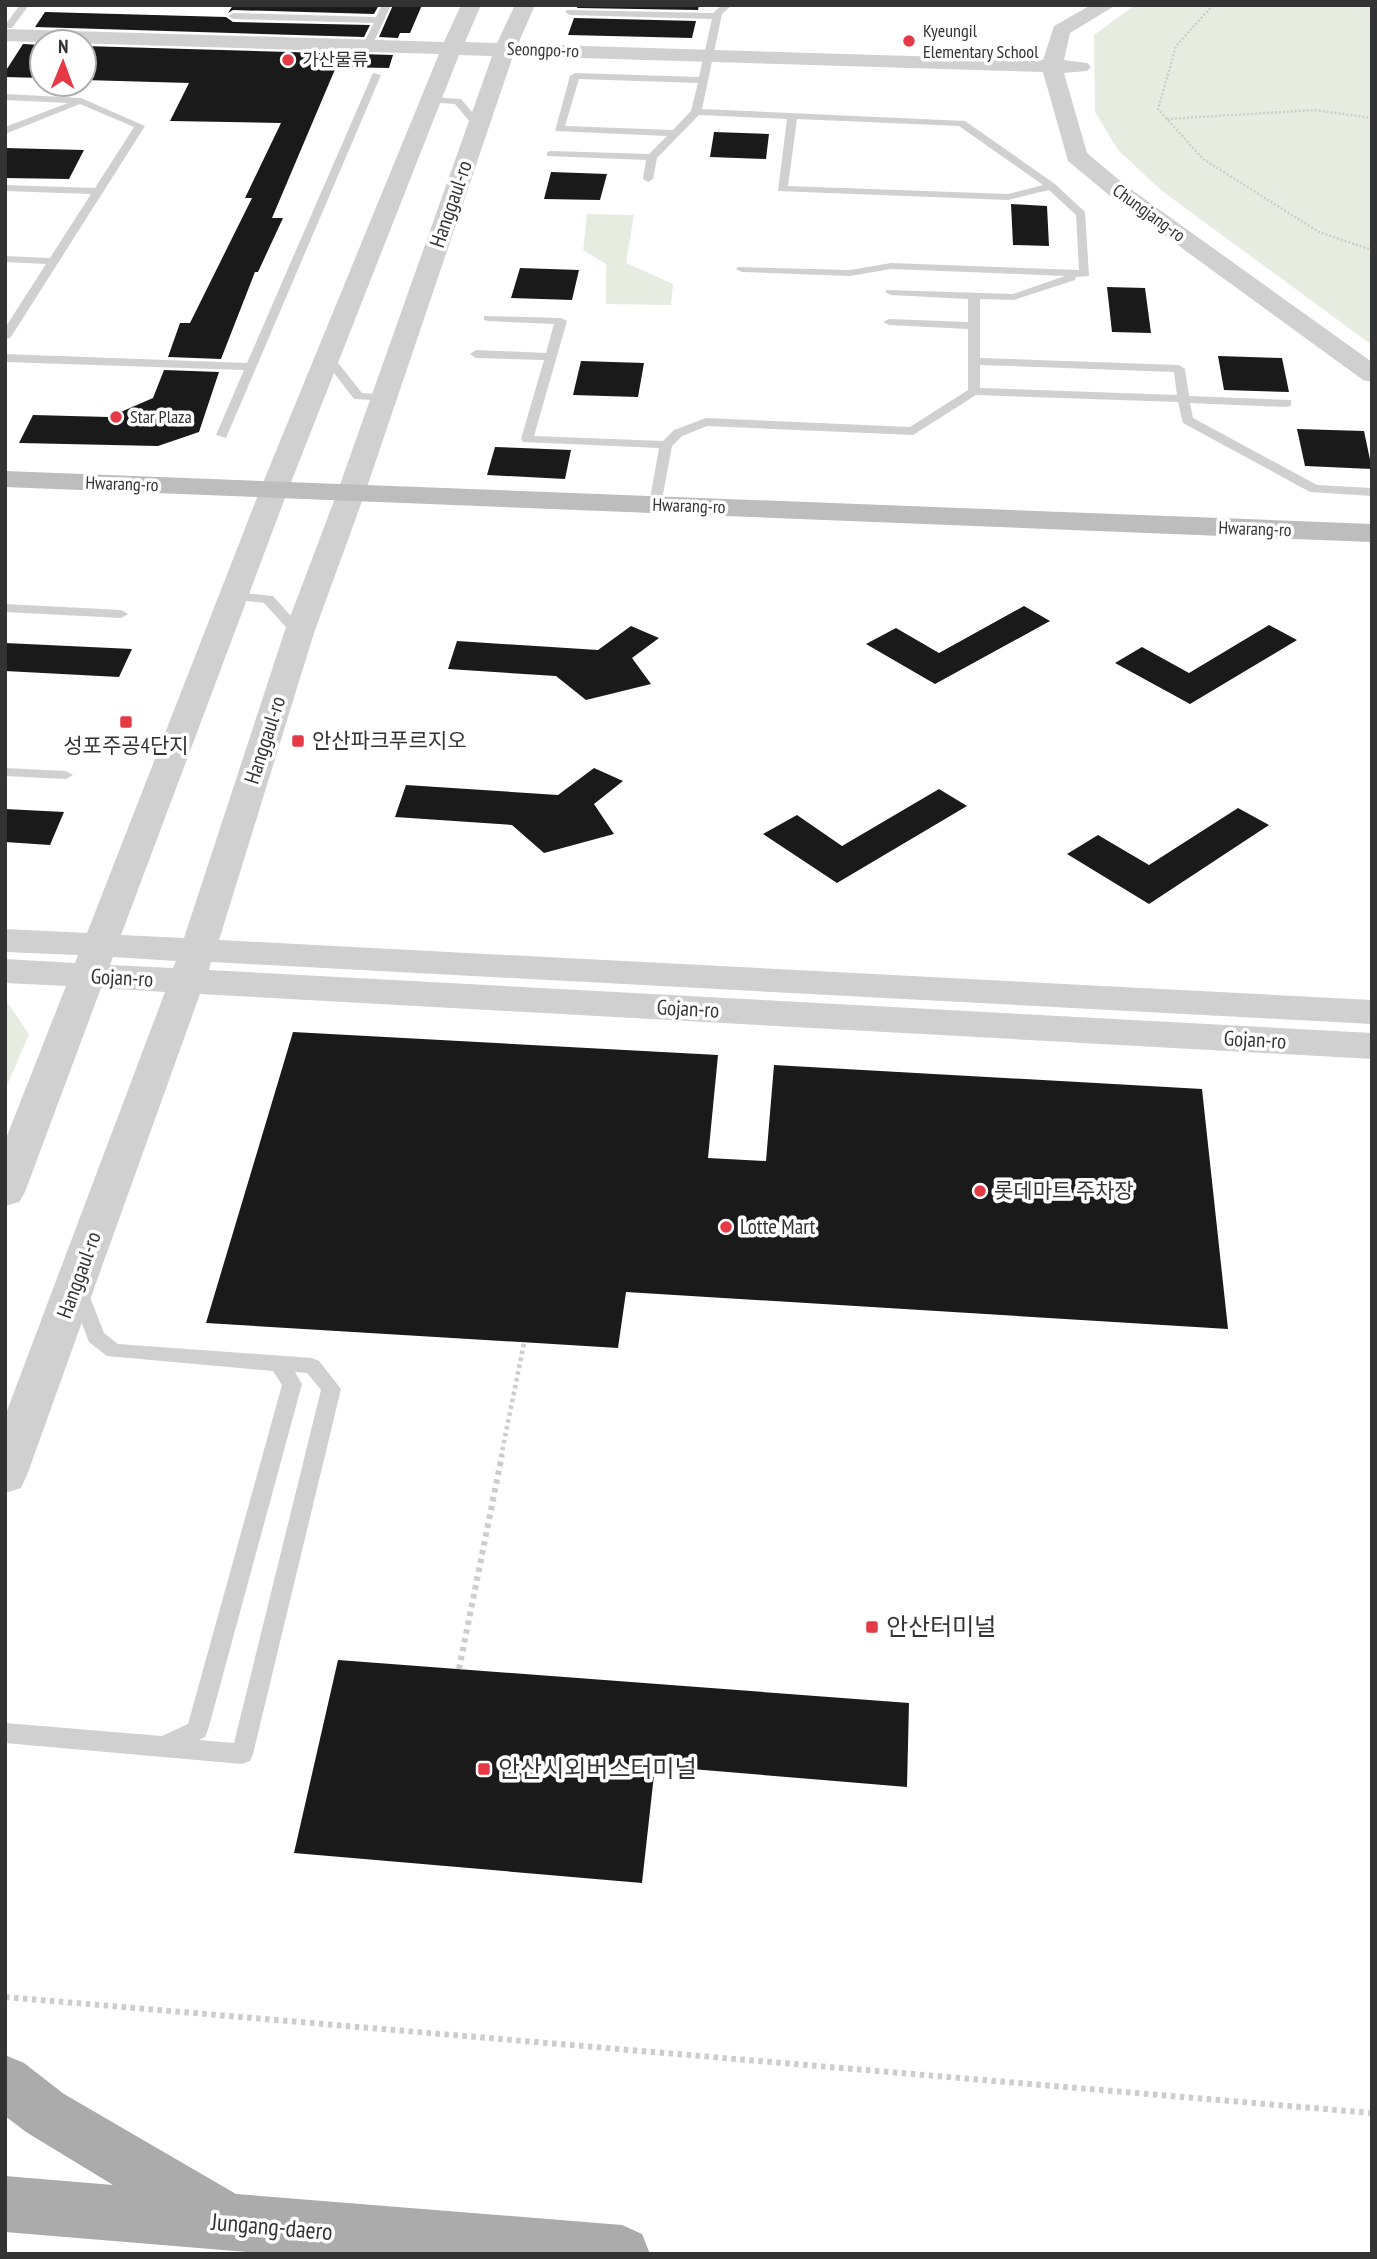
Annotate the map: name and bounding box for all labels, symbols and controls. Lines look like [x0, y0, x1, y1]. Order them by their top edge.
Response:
place label: Kyeungil Elementary School [923, 19, 1039, 63]
north arrow [28, 28, 98, 98]
marker: Kyeungil Elementary School [901, 33, 917, 49]
text: N [58, 34, 69, 58]
street label: Seongpo-ro [507, 37, 580, 62]
place label: 가산물류 [302, 48, 368, 71]
marker: 가산물류 [280, 52, 296, 68]
street label: Hanggaul-ro [423, 157, 478, 251]
street label: Chungjang-ro [1108, 178, 1190, 247]
place label: Star Plaza [130, 405, 192, 428]
marker: Star Plaza [108, 409, 124, 425]
street label: Hwarang-ro [85, 471, 159, 496]
street label: Hwarang-ro [652, 493, 726, 518]
street label: Hwarang-ro [1218, 516, 1292, 541]
street label: Hanggaul-ro [238, 693, 291, 787]
marker: 성포주공4단지 [118, 714, 134, 730]
place label: 안산파크푸르지오 [312, 727, 467, 754]
place label: 성포주공4단지 [63, 732, 189, 759]
marker: 안산파크푸르지오 [290, 733, 306, 749]
street label: Gojan-ro [90, 962, 154, 993]
street label: Gojan-ro [656, 993, 720, 1024]
street label: Gojan-ro [1223, 1024, 1287, 1055]
place label: 롯데마트 주차장 [994, 1177, 1134, 1204]
marker: 롯데마트 주차장 [972, 1183, 988, 1199]
place label: Lotte Mart [740, 1213, 815, 1240]
marker: Lotte Mart [718, 1219, 734, 1235]
street label: Hanggaul-ro [50, 1228, 107, 1322]
place label: 안산터미널 [886, 1611, 996, 1642]
marker: 안산터미널 [864, 1619, 880, 1635]
place label: 안산시외버스터미널 [498, 1753, 697, 1784]
marker: 안산시외버스터미널 [476, 1761, 492, 1777]
street label: Jungang-daero [209, 2206, 334, 2247]

